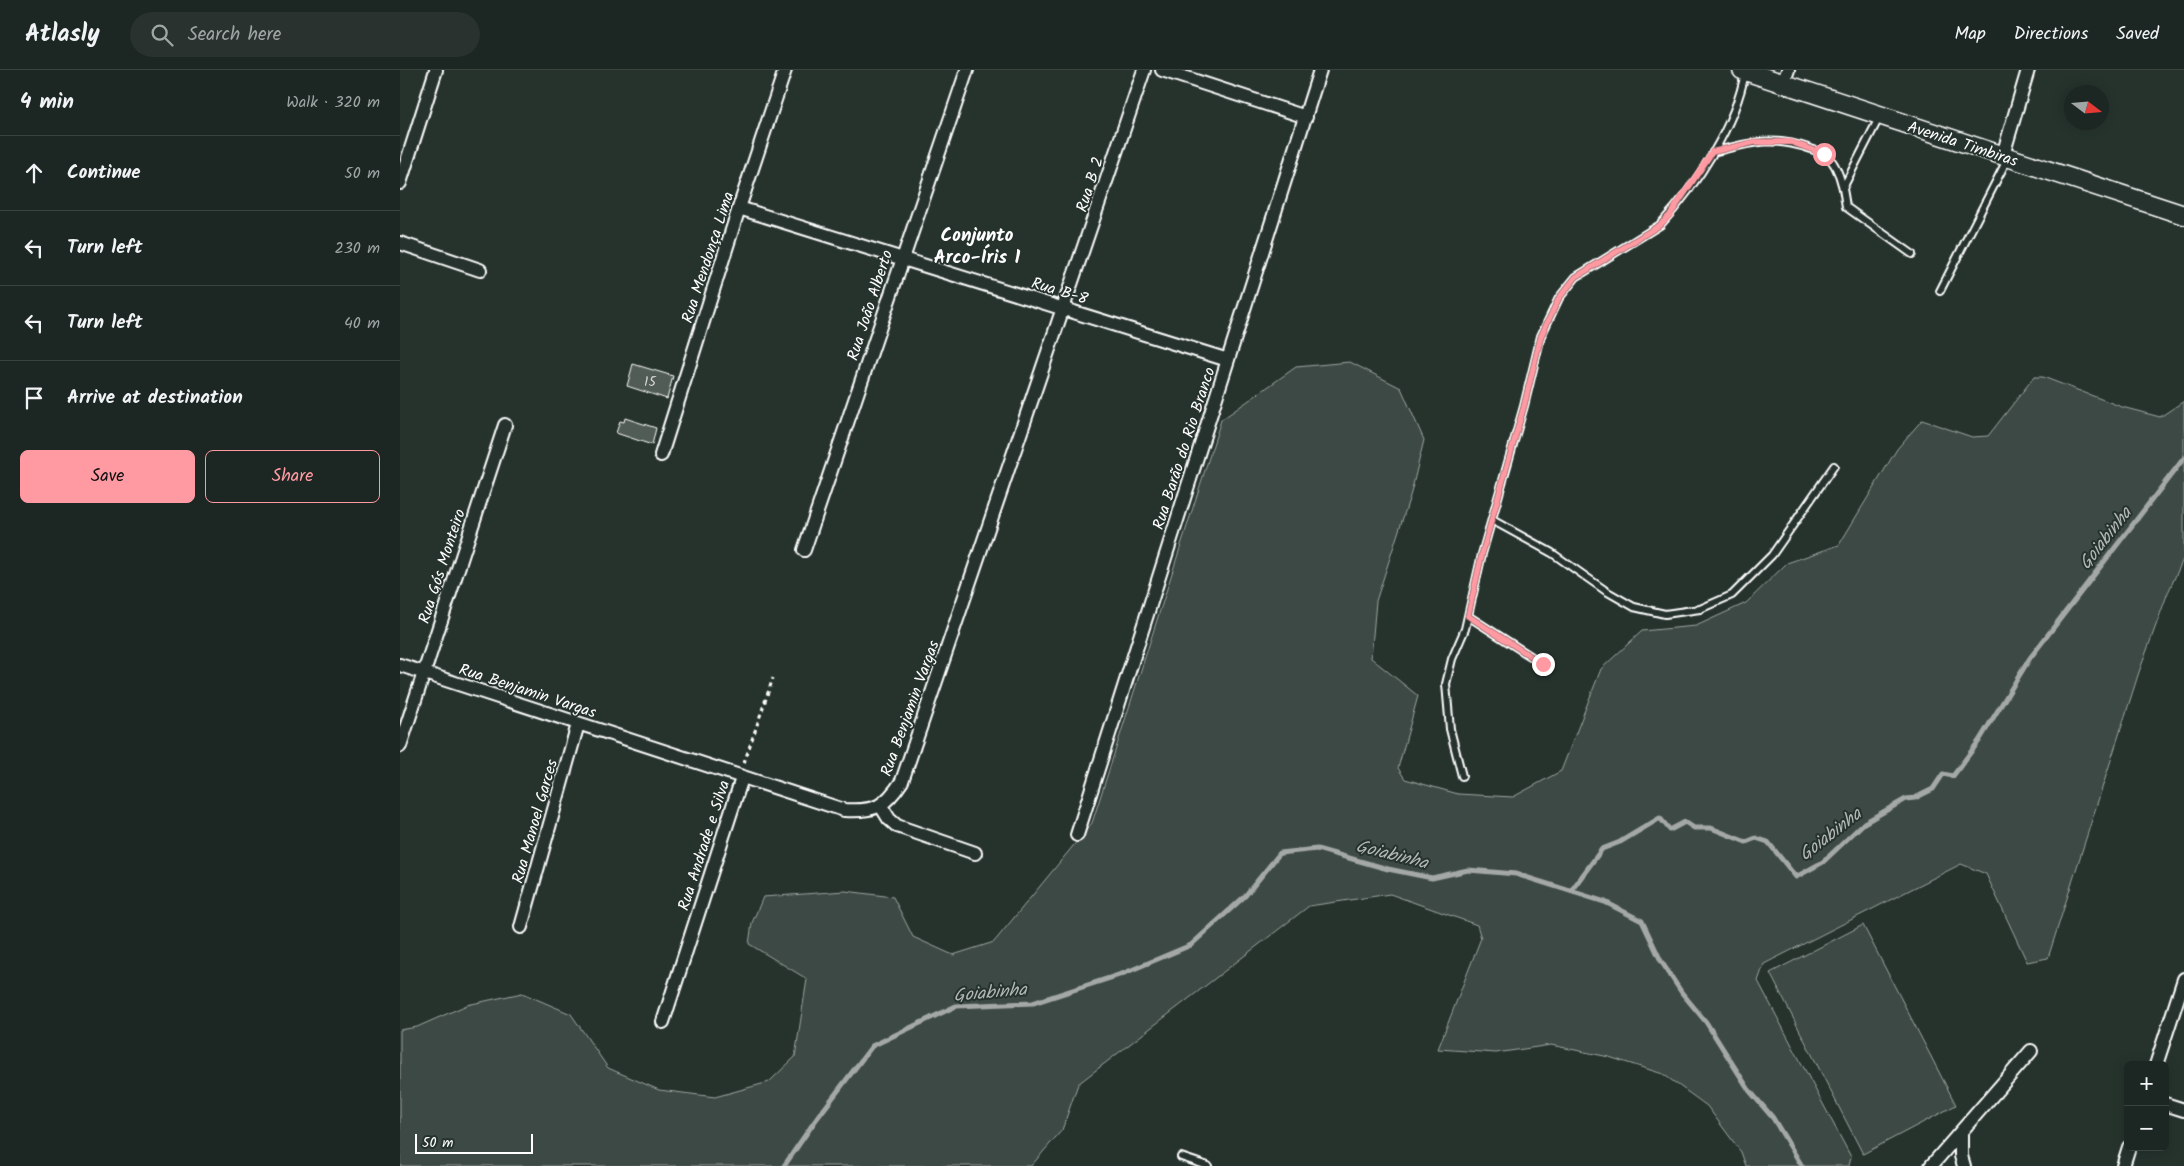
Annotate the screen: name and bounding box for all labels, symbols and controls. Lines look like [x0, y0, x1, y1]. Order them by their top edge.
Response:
search box [130, 12, 480, 57]
text: Atlasly [25, 15, 100, 54]
text: Search here [188, 20, 281, 50]
text: Map [1954, 20, 1986, 49]
text: Directions [2014, 20, 2088, 49]
text: Saved [2116, 20, 2159, 49]
icon: search [148, 21, 176, 49]
north arrow [2064, 85, 2109, 130]
text: 4 min [20, 86, 74, 119]
text: Walk · 320 m [286, 90, 380, 115]
street label: Avenida Timbiras [1904, 115, 2021, 174]
route start [1813, 143, 1836, 166]
street label: Rua B 2 [1070, 154, 1111, 215]
text: Continue [67, 158, 140, 188]
icon: ahead [20, 159, 48, 187]
text: 50 m [344, 161, 380, 186]
street label: Rua Mendonça Lima [675, 188, 741, 326]
district label: Conjunto Arco-Íris 1 [934, 221, 1021, 273]
text: Turn left [67, 233, 142, 263]
icon: left [20, 234, 48, 262]
text: 230 m [334, 236, 380, 261]
street label: Rua João Alberto [841, 247, 900, 364]
street label: Rua B-8 [1028, 271, 1091, 312]
text: Turn left [67, 308, 142, 338]
icon: left [20, 309, 48, 337]
text: 40 m [344, 311, 380, 336]
street label: Rua Barão do Rio Branco [1146, 364, 1223, 533]
house number: 15 [644, 371, 657, 393]
text: Arrive at destination [67, 383, 243, 413]
icon: arrive [20, 384, 48, 412]
button: Save [20, 450, 195, 503]
button: Share [205, 450, 380, 503]
water label: Goiabinha [2072, 500, 2141, 577]
street label: Rua Gós Monteiro [412, 506, 473, 627]
street label: Rua Benjamin Vargas [874, 637, 947, 780]
route end [1532, 653, 1555, 676]
street label: Rua Benjamin Vargas [456, 657, 600, 725]
street label: Rua Manoel Garces [506, 756, 565, 886]
street label: Rua Andrade e Silva [672, 777, 737, 914]
water label: Goiabinha [1793, 800, 1870, 869]
water label: Goiabinha [1353, 833, 1432, 879]
water label: Goiabinha [952, 976, 1029, 1011]
map controls [2124, 1061, 2169, 1151]
button: + [2124, 1061, 2169, 1106]
button: − [2124, 1106, 2169, 1151]
scale bar [415, 1131, 532, 1154]
text: 50 m [422, 1132, 453, 1154]

